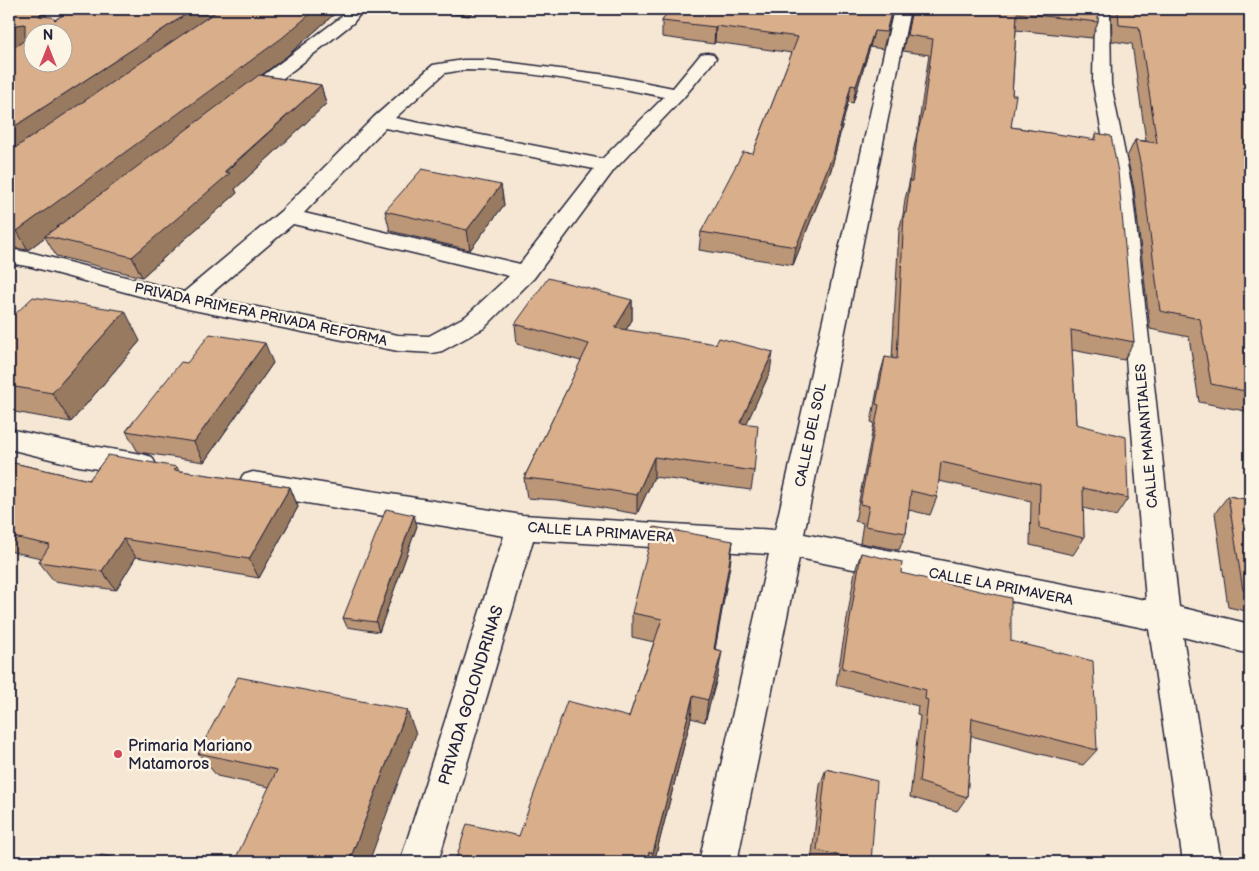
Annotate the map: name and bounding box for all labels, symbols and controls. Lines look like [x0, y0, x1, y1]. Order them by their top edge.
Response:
north arrow [22, 22, 72, 72]
text: N [43, 27, 53, 44]
street label: PRIVADA PRIMERA PRIVADA REFORMA [133, 279, 389, 350]
street label: CALLE MANANTIALES [1132, 363, 1161, 509]
street label: CALLE DEL SOL [791, 382, 830, 489]
street label: CALLE LA PRIMAVERA [527, 519, 675, 546]
street label: CALLE LA PRIMAVERA [927, 564, 1075, 609]
street label: PRIVADA GOLONDRINAS [435, 603, 508, 787]
place label: Primaria Mariano Matamoros [128, 737, 252, 774]
marker: Primaria Mariano Matamoros [112, 748, 124, 760]

